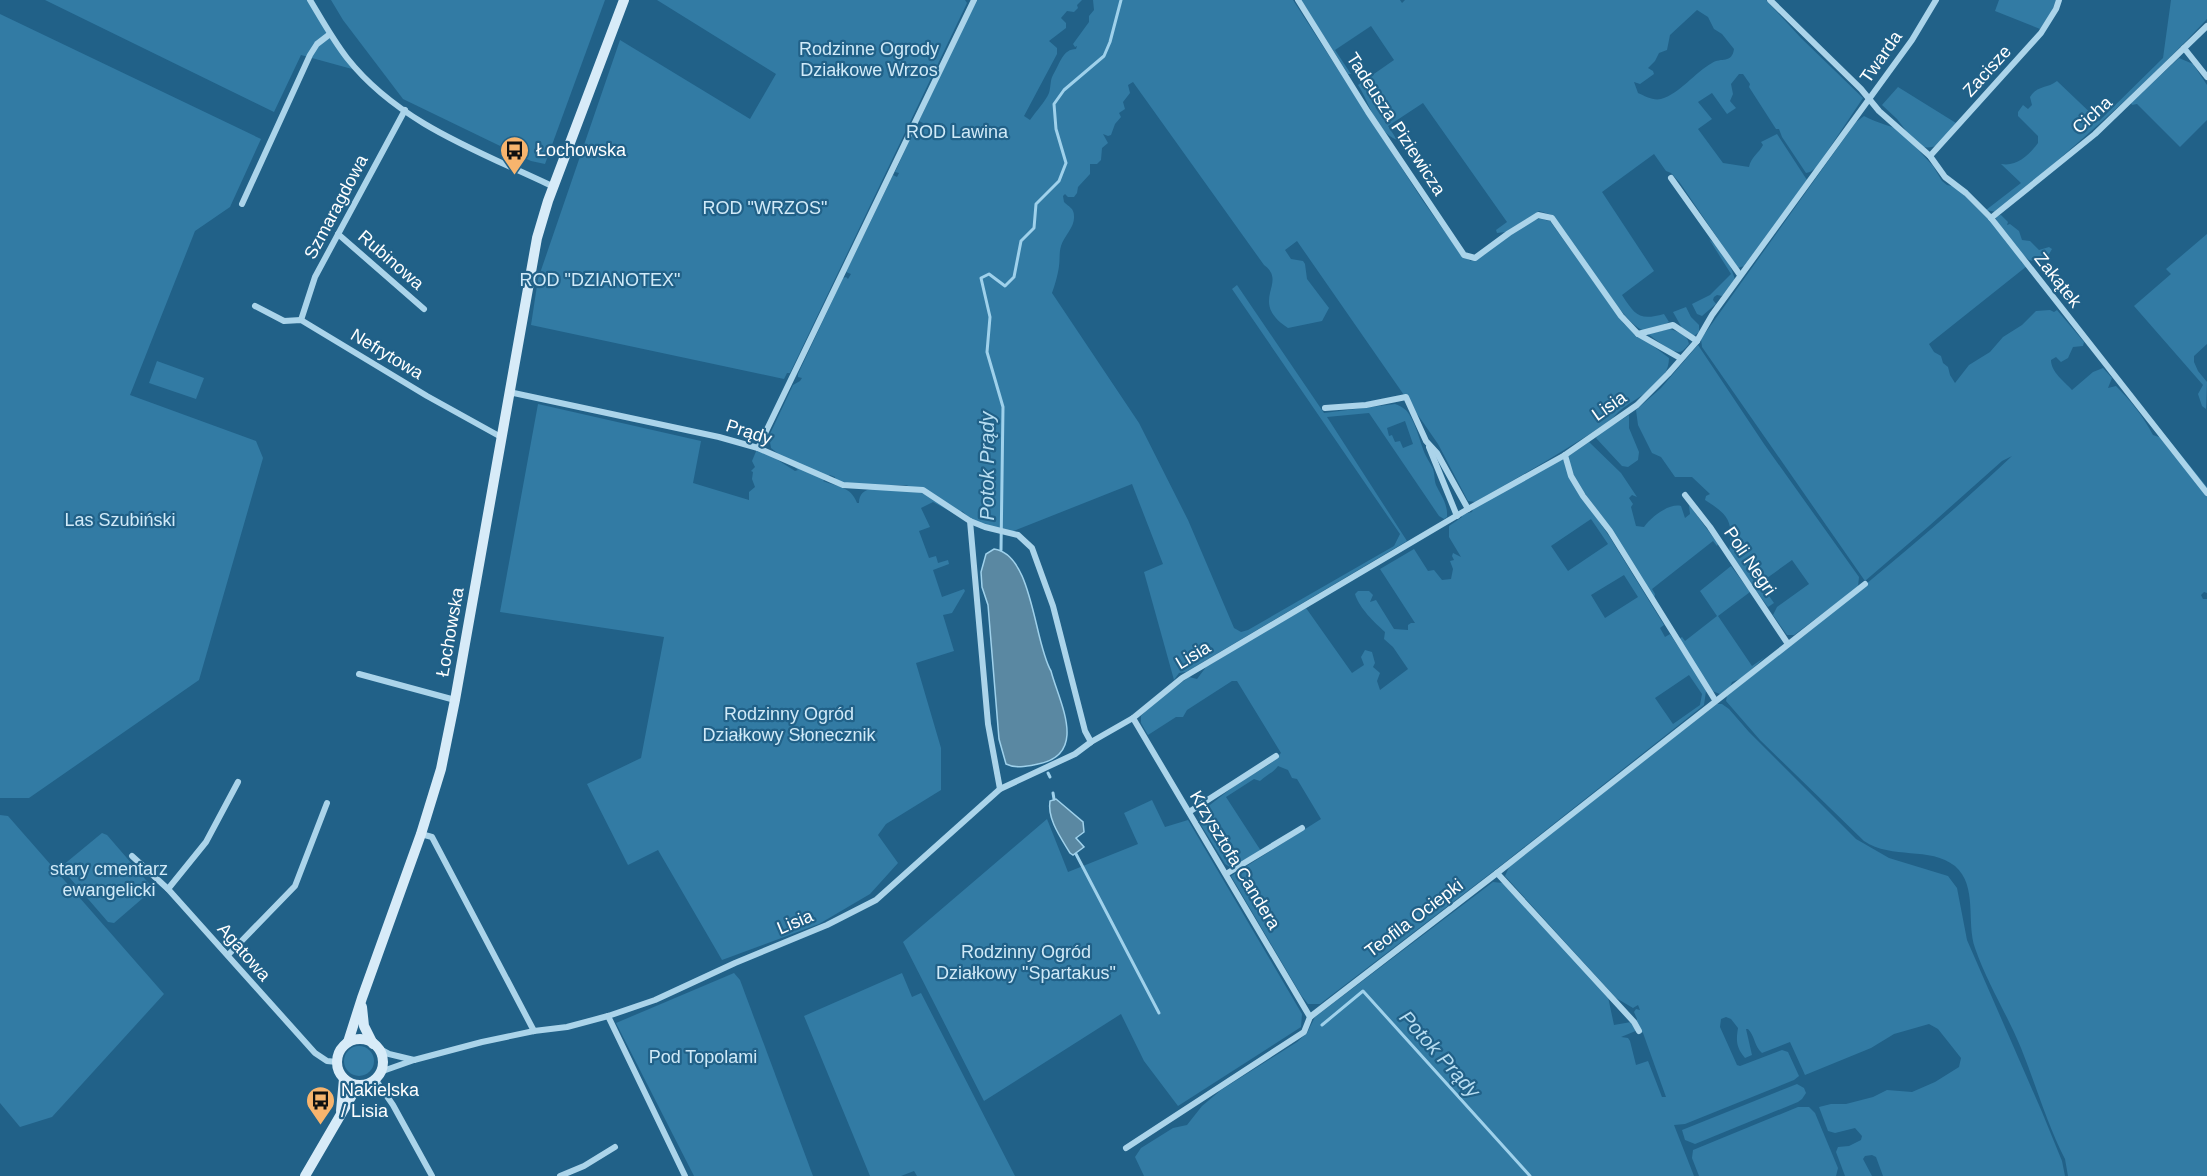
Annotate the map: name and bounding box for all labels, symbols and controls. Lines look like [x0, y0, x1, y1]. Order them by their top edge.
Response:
street label: Twarda [1856, 26, 1907, 87]
park label: Rodzinne Ogrody Działkowe Wrzos [799, 39, 939, 80]
street label: Zacisze [1959, 41, 2015, 101]
street label: Tadeusza Piziewicza [1342, 49, 1450, 200]
street label: Cicha [2068, 92, 2117, 138]
park label: ROD Lawina [906, 122, 1009, 142]
bus stop icon: Łochowska [499, 134, 531, 176]
place label: Łochowska [536, 140, 627, 160]
street label: Szmaragdowa [300, 151, 372, 262]
park label: ROD "WRZOS" [703, 198, 827, 218]
street label: Rubinowa [354, 226, 429, 294]
street label: Zakątek [2030, 249, 2086, 312]
park label: ROD "DZIANOTEX" [520, 270, 680, 290]
street label: Nefrytowa [347, 325, 428, 384]
street label: Lisia [1588, 387, 1631, 425]
water label: Potok Prądy [976, 411, 998, 520]
street label: Prądy [724, 415, 774, 449]
park label: Las Szubiński [64, 510, 176, 530]
street label: Poli Negri [1720, 523, 1780, 599]
street label: Łochowska [432, 585, 468, 678]
street label: Lisia [1172, 636, 1215, 673]
park label: Rodzinny Ogród Działkowy Słonecznik [702, 704, 877, 745]
street label: Krzysztofa Candera [1186, 787, 1285, 934]
park label: stary cmentarz ewangelicki [50, 859, 168, 900]
street label: Teofila Ociepki [1361, 875, 1467, 961]
street label: Lisia [774, 905, 817, 938]
street label: Agatowa [213, 919, 275, 986]
park label: Rodzinny Ogród Działkowy "Spartakus" [936, 942, 1116, 983]
water label: Potok Prądy [1395, 1006, 1485, 1103]
park label: Pod Topolami [649, 1047, 757, 1067]
place label: Nakielska / Lisia [341, 1080, 420, 1121]
bus stop icon: Nakielska / Lisia [304, 1084, 336, 1126]

